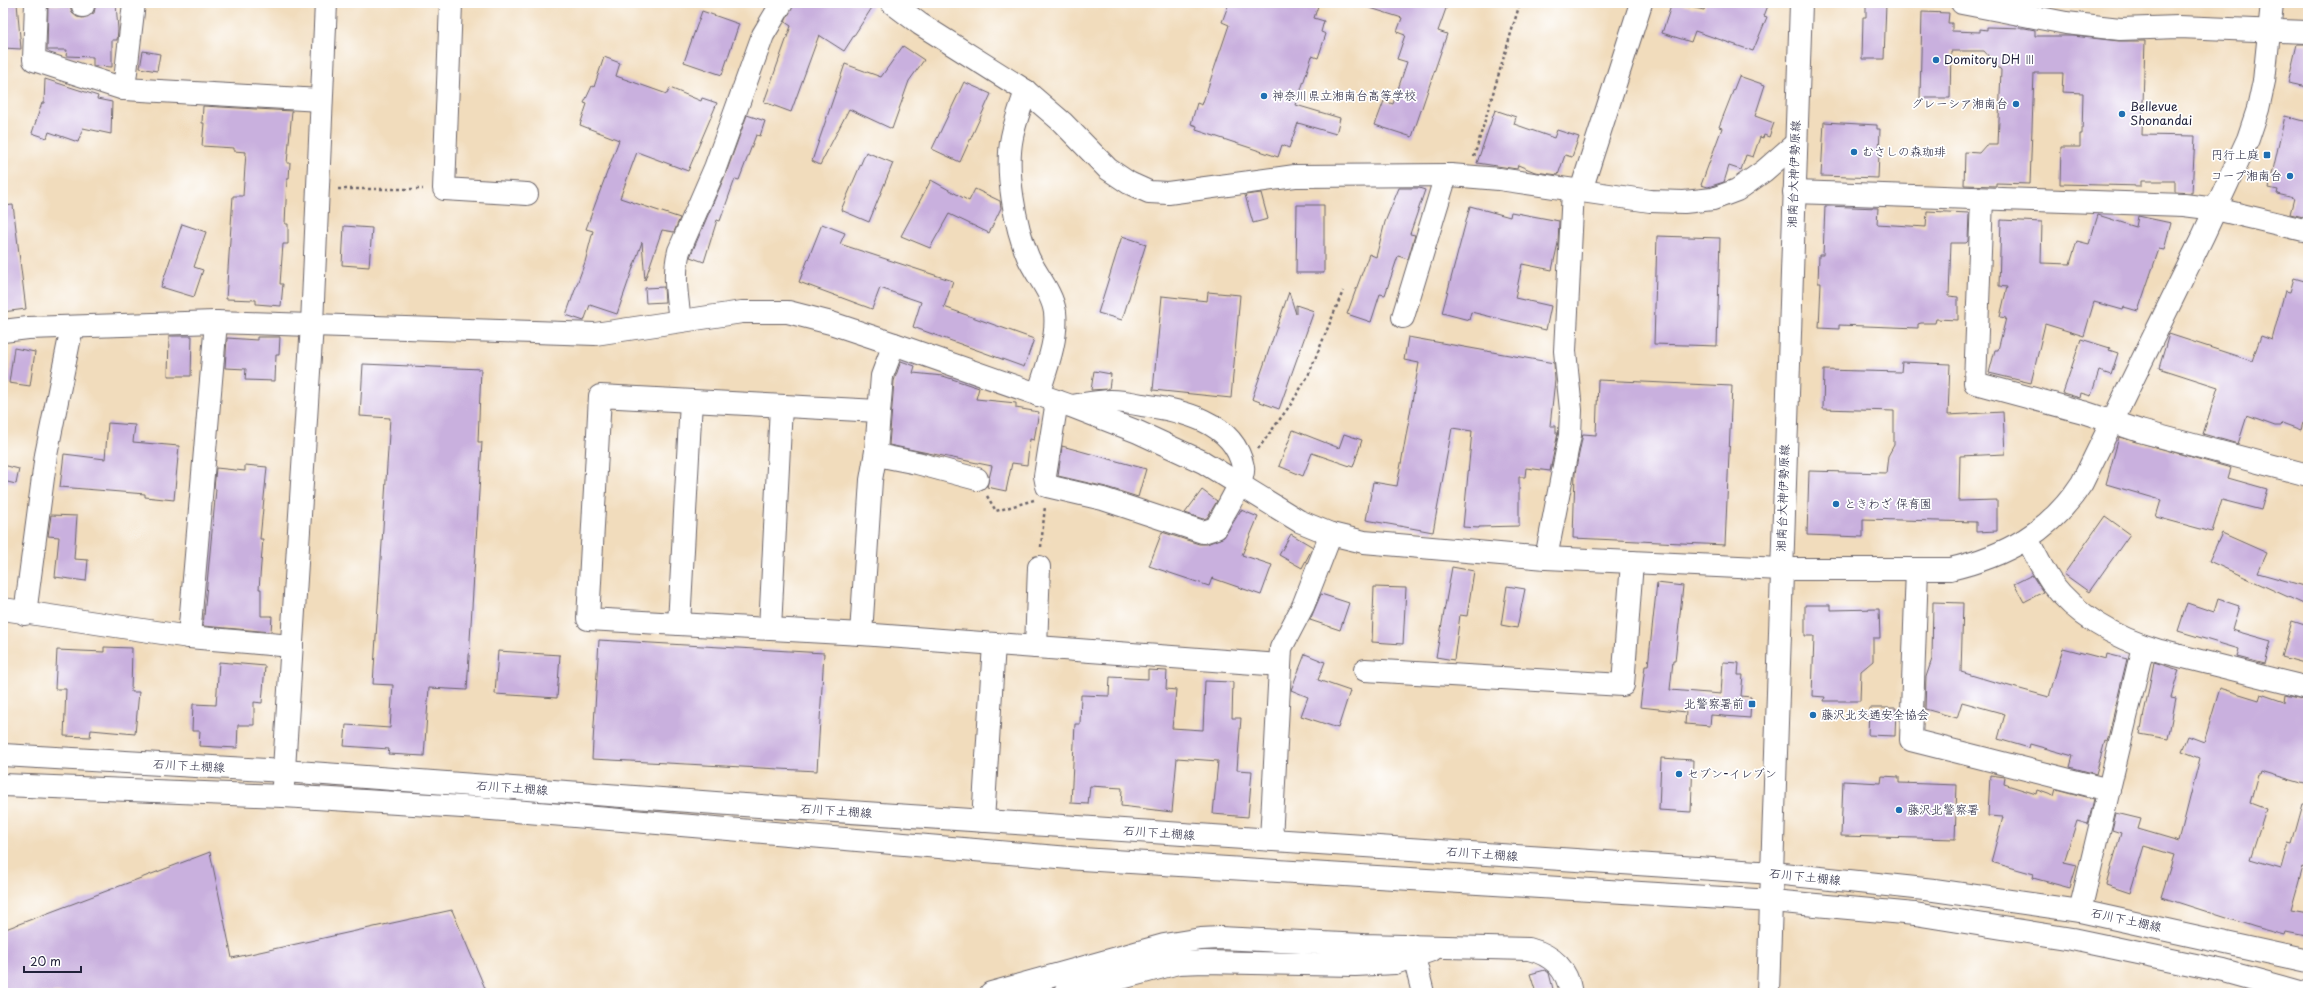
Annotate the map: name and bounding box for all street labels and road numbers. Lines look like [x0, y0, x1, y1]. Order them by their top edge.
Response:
street label: 湘南台大神伊勢原線 [1782, 120, 1804, 228]
street label: 湘南台大神伊勢原線 [1771, 444, 1793, 552]
street label: 石川下土棚線 [153, 754, 225, 776]
street label: 石川下土棚線 [476, 776, 549, 798]
street label: 石川下土棚線 [800, 799, 873, 821]
street label: 石川下土棚線 [1123, 821, 1196, 843]
street label: 石川下土棚線 [1446, 842, 1519, 864]
street label: 石川下土棚線 [1768, 863, 1842, 889]
street label: 石川下土棚線 [2089, 903, 2163, 935]

